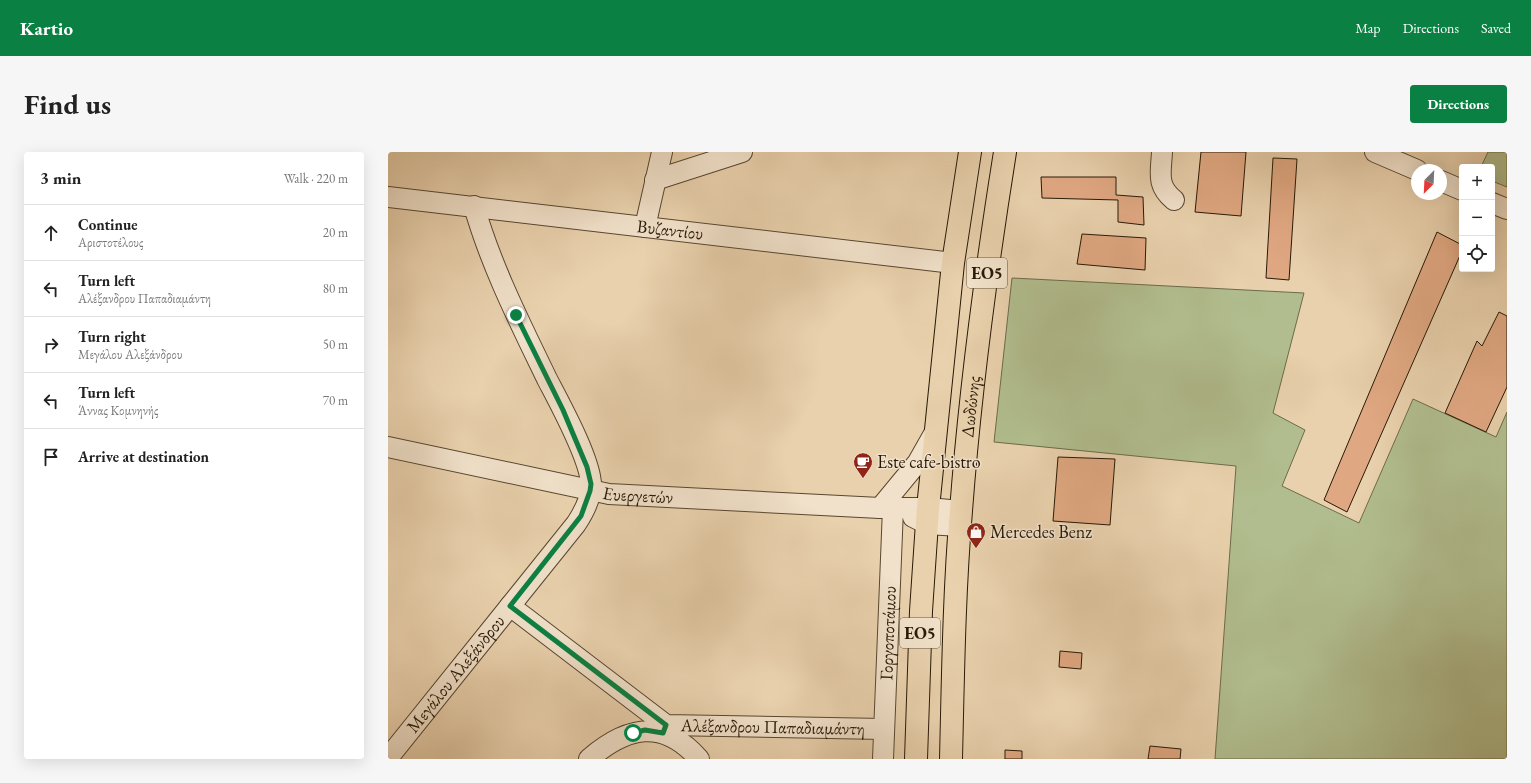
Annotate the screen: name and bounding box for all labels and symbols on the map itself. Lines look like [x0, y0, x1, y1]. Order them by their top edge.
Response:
north arrow [1411, 164, 1447, 200]
street label: Βυζαντίου [636, 214, 704, 245]
road number: ΕΟ5 [967, 258, 1007, 288]
route end [507, 306, 525, 324]
street label: Δωδώνης [955, 375, 985, 438]
place label: Este cafe-bistro [877, 450, 981, 473]
cafe icon: Este cafe-bistro [852, 451, 874, 479]
street label: Ευεργετών [601, 481, 674, 508]
place label: Mercedes Benz [990, 520, 1092, 543]
shop icon: Mercedes Benz [965, 521, 987, 549]
street label: Γοργοποτάμου [874, 586, 901, 681]
street label: Μεγάλου Αλεξάνδρου [401, 610, 509, 737]
road number: ΕΟ5 [900, 618, 940, 648]
street label: Αλέξανδρου Παπαδιαμάντη [679, 713, 865, 740]
route start [624, 724, 642, 742]

